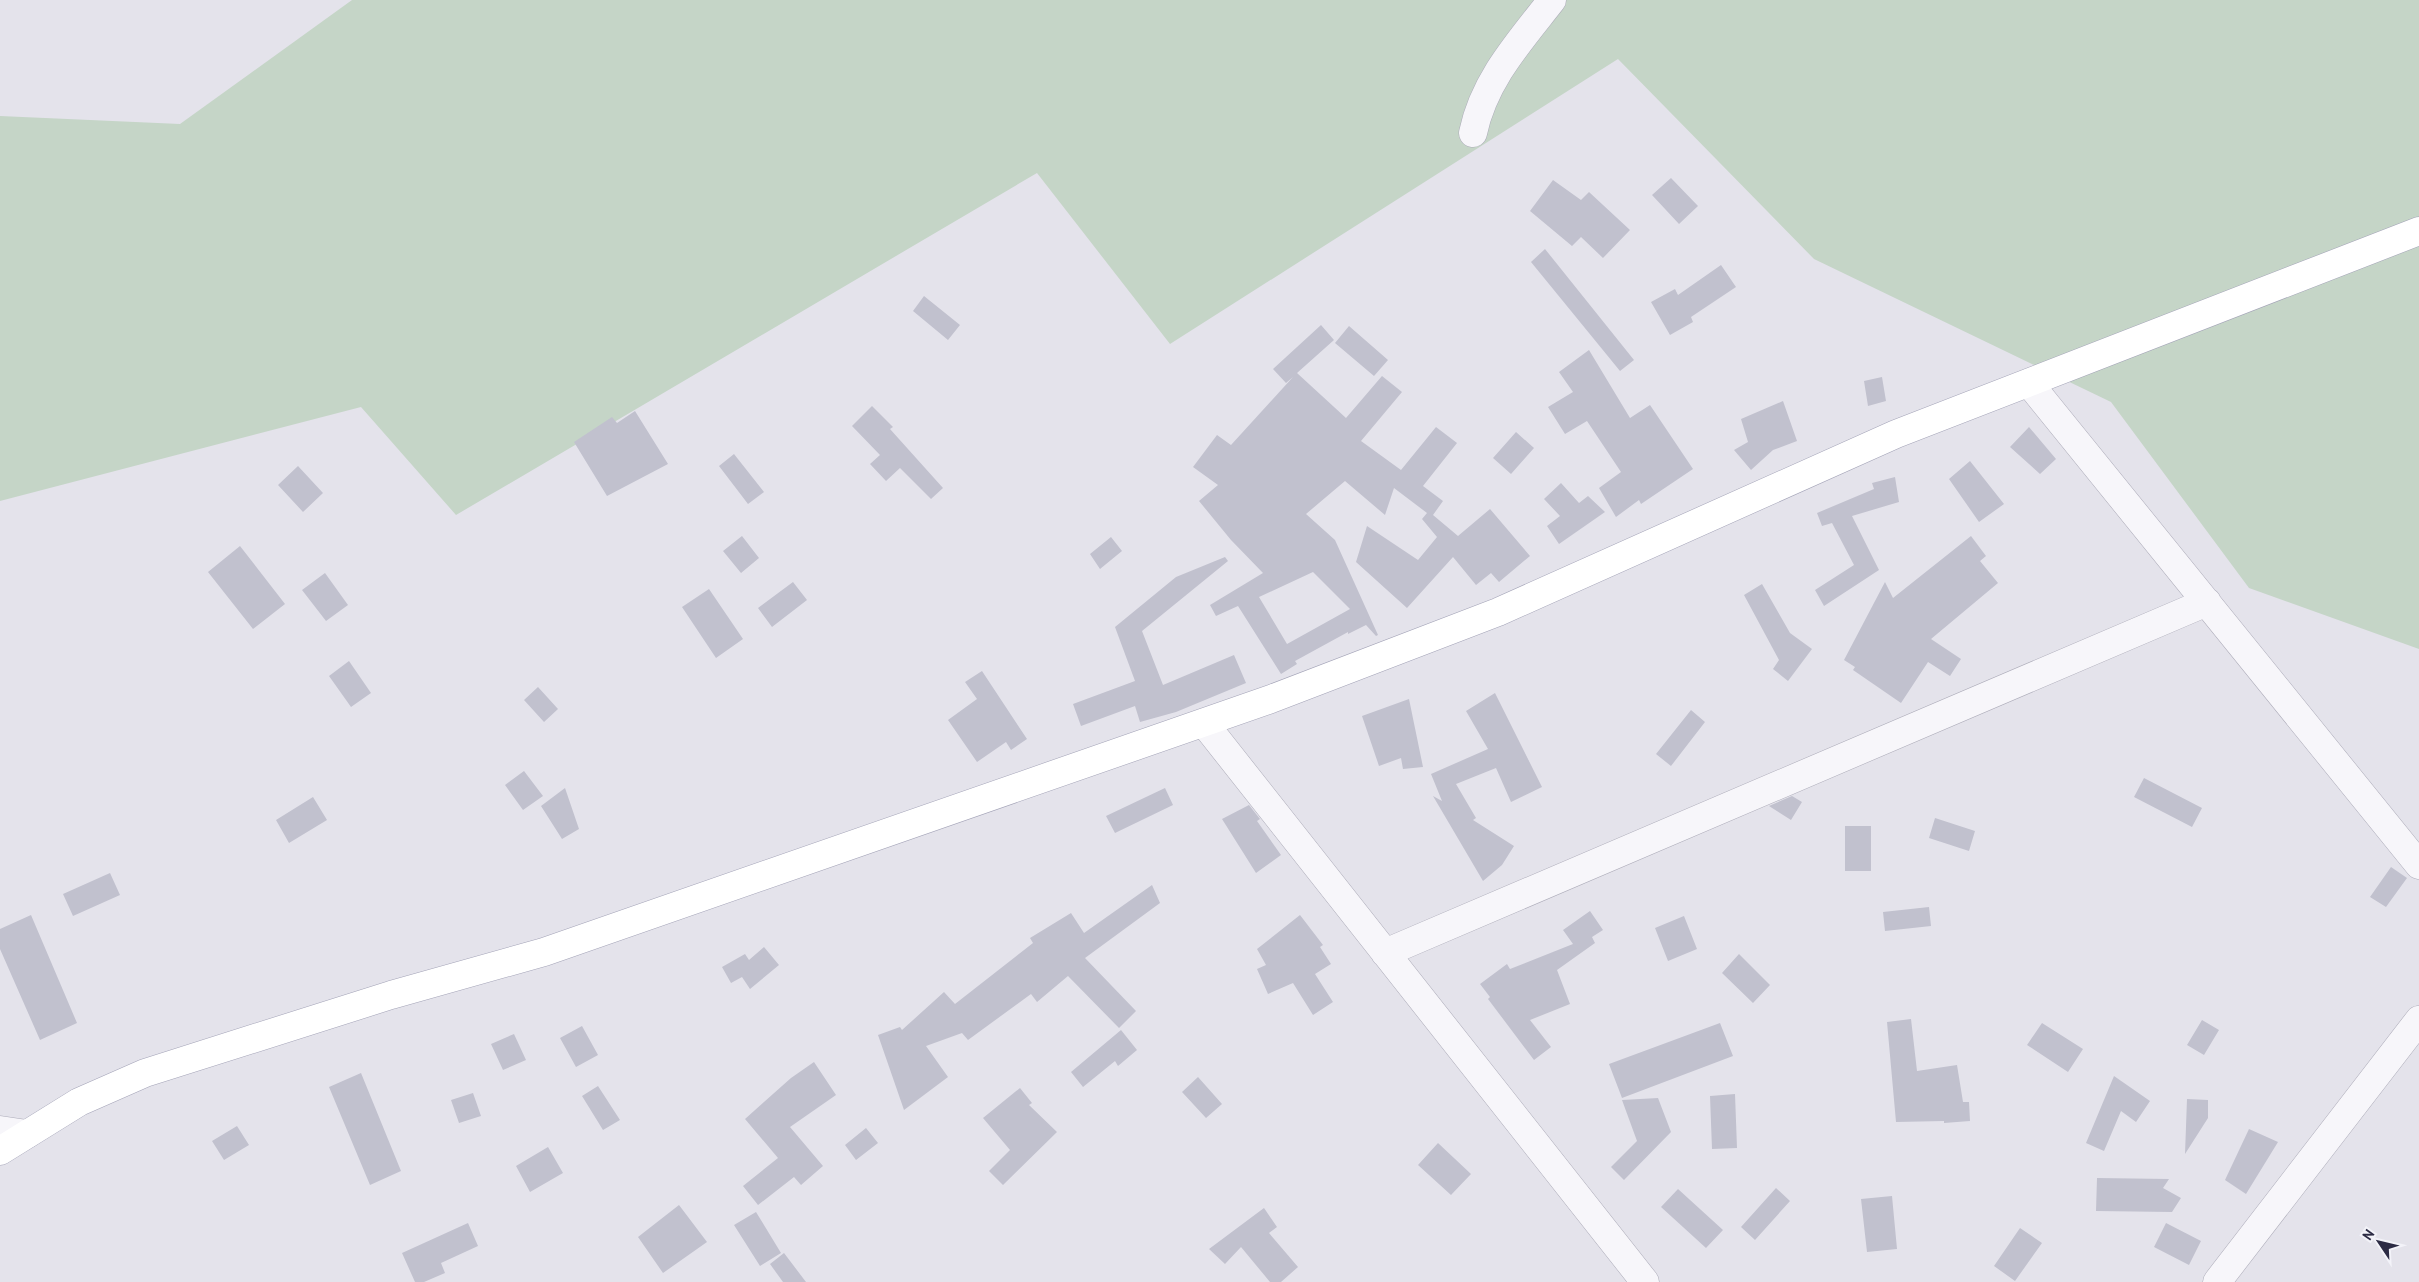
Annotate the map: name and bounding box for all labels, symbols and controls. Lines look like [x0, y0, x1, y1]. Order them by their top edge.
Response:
north arrow [2354, 1217, 2404, 1267]
text: N [2358, 1226, 2378, 1243]

